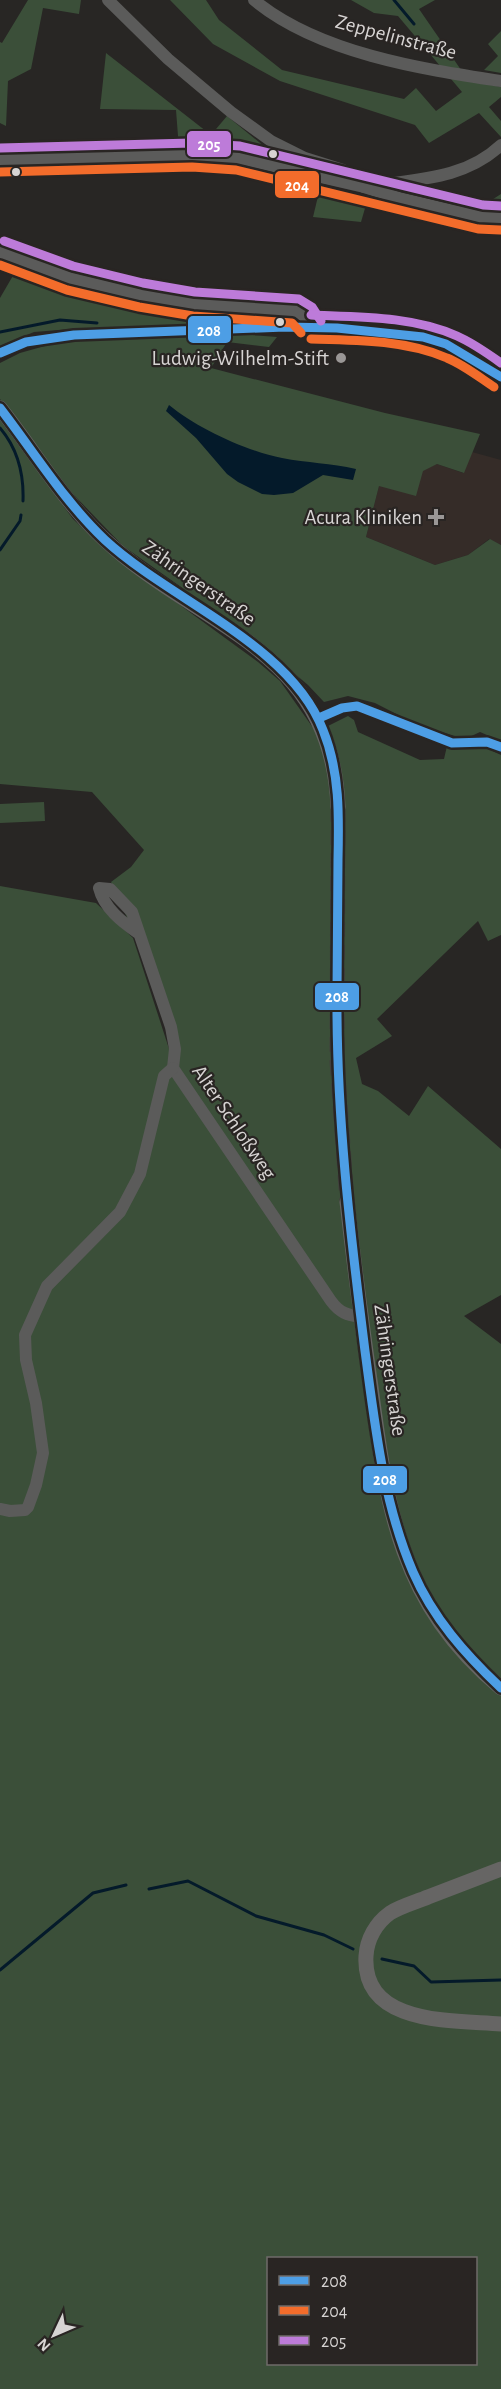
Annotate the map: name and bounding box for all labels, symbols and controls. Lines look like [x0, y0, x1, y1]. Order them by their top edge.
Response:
street label: Zeppelinstraße [333, 11, 459, 63]
line badge: 205 [186, 130, 232, 158]
text: 205 [198, 137, 220, 153]
unlabelled marker [267, 148, 279, 160]
unlabelled marker [10, 166, 22, 178]
line badge: 204 [274, 170, 320, 199]
text: 204 [285, 178, 309, 194]
line badge: 208 [187, 315, 232, 344]
unlabelled marker [274, 316, 286, 328]
text: 208 [197, 323, 221, 339]
place label: Ludwig-Wilhelm-Stift [152, 348, 329, 369]
marker: Ludwig-Wilhelm-Stift [334, 351, 348, 365]
place label: Acura Kliniken [304, 507, 422, 528]
marker: Acura Kliniken [427, 508, 445, 526]
street label: Zähringerstraße [139, 536, 259, 630]
line badge: 208 [314, 982, 360, 1011]
text: 208 [325, 989, 349, 1005]
street label: Alter Schloßweg [188, 1061, 280, 1183]
street label: Zähringerstraße [370, 1303, 410, 1437]
line badge: 208 [362, 1465, 408, 1494]
text: 208 [373, 1472, 397, 1488]
legend [267, 2257, 477, 2365]
text: 208 [321, 2273, 347, 2291]
text: 204 [321, 2303, 348, 2321]
north arrow [24, 2305, 84, 2365]
text: 205 [321, 2333, 346, 2351]
text: N [34, 2335, 54, 2354]

